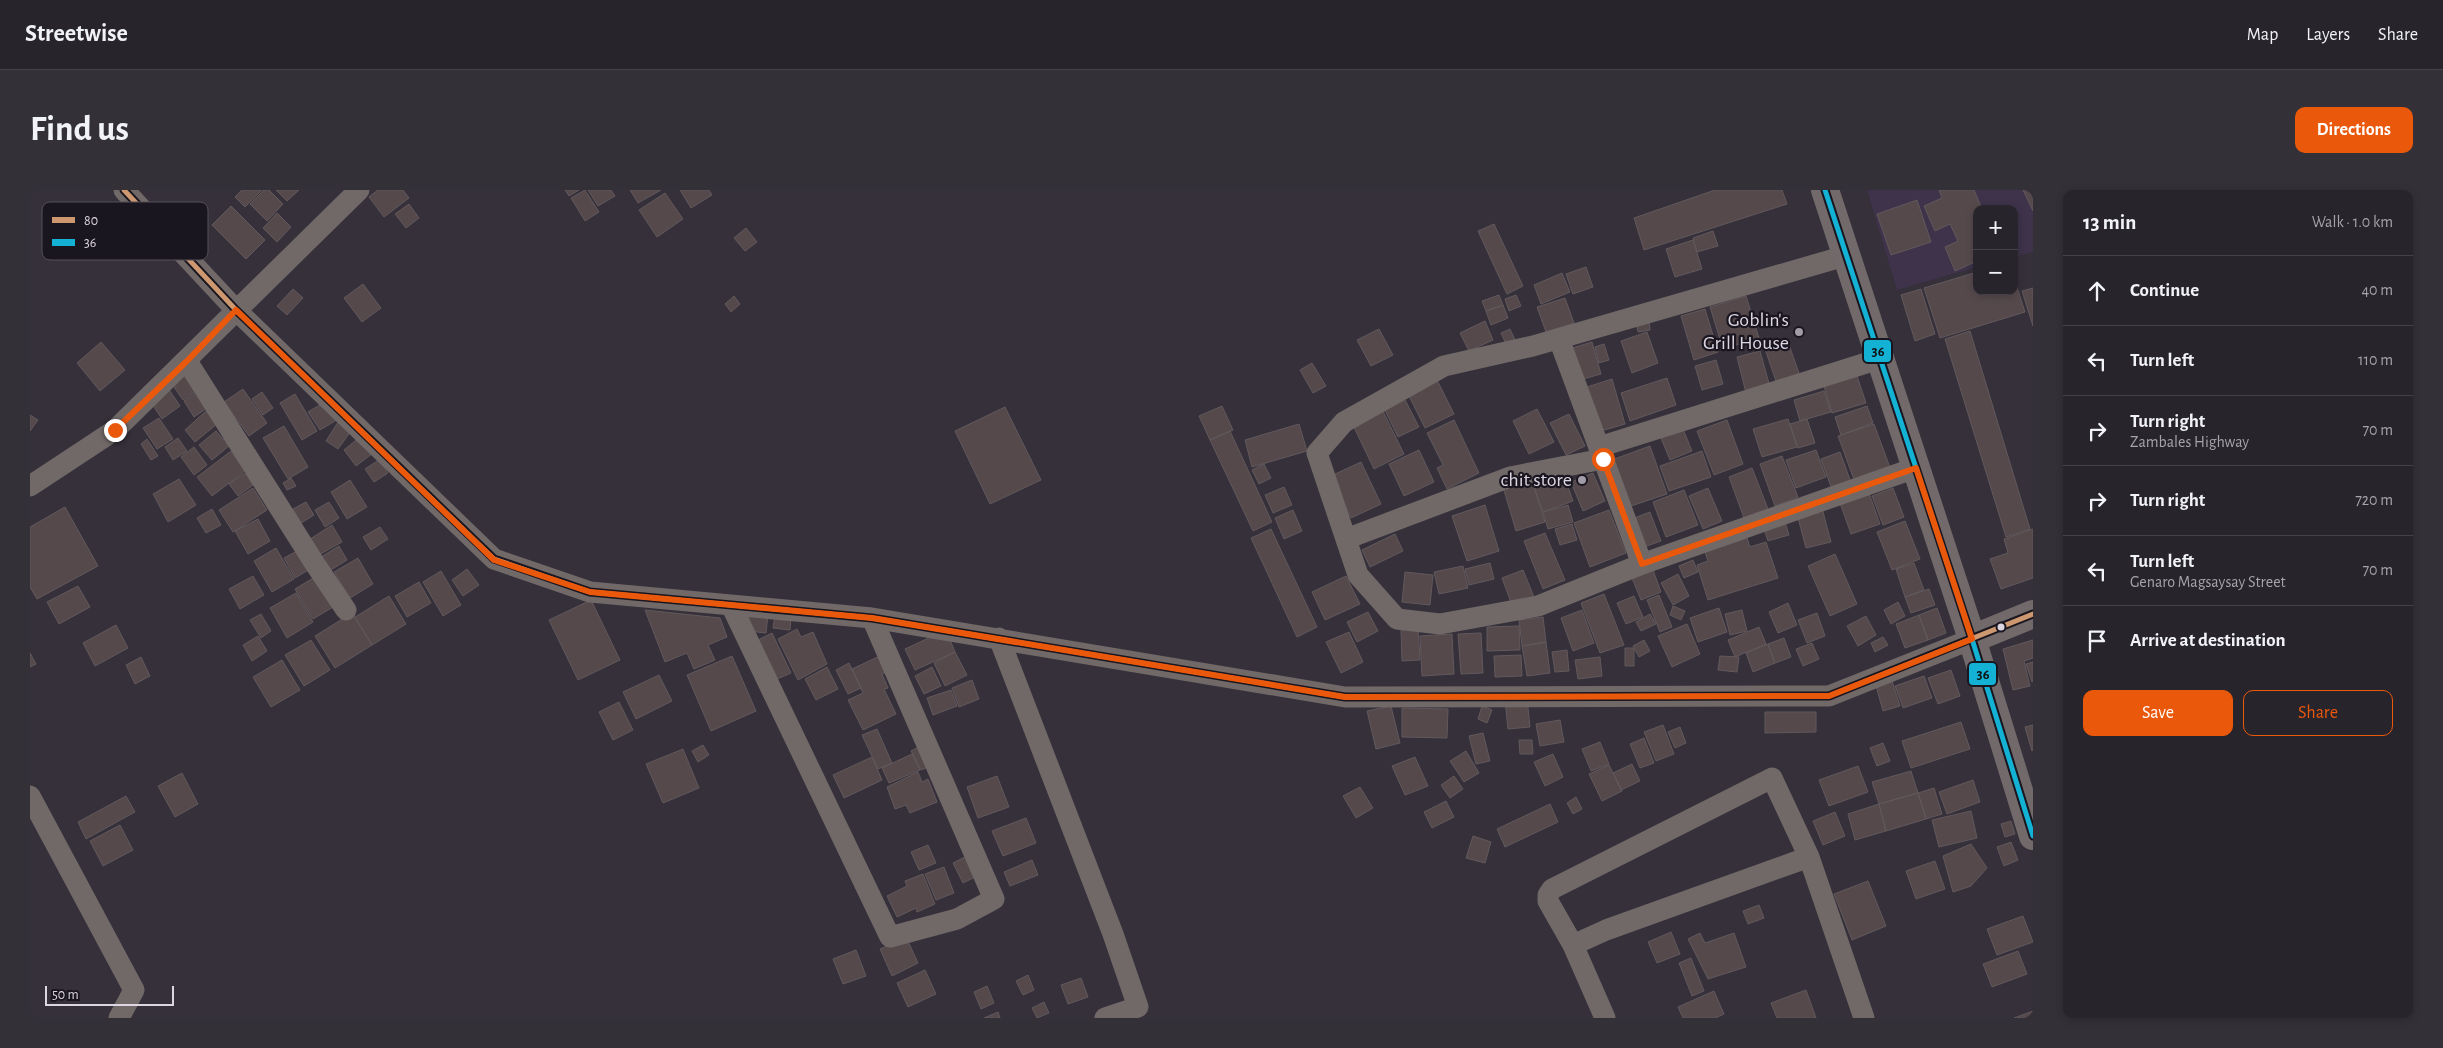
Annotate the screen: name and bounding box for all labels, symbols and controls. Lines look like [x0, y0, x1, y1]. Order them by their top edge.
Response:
text: Streetwise [25, 22, 128, 46]
text: Map [2247, 26, 2278, 44]
text: Layers [2306, 26, 2350, 44]
text: Share [2378, 26, 2418, 44]
button: Directions [2295, 107, 2413, 153]
text: Find us [30, 112, 129, 147]
legend [42, 202, 208, 260]
map controls [1973, 205, 2018, 295]
button: + [1973, 205, 2018, 250]
text: 13 min [2083, 212, 2136, 233]
text: 80 [84, 214, 98, 228]
text: Walk · 1.0 km [2312, 214, 2393, 230]
text: 36 [84, 236, 96, 250]
button: − [1973, 250, 2018, 295]
icon: ahead [2083, 277, 2111, 305]
text: Continue [2130, 281, 2199, 300]
text: 40 m [2361, 282, 2393, 298]
place label: Goblin's Grill House [1703, 310, 1789, 353]
marker: Goblin's Grill House [1793, 326, 1805, 338]
line badge: 36 [1863, 339, 1892, 363]
text: 36 [1872, 345, 1885, 359]
icon: left [2083, 347, 2111, 375]
text: Turn left [2130, 351, 2194, 370]
text: 110 m [2358, 352, 2393, 368]
text: Turn right [2130, 412, 2205, 431]
icon: right [2083, 417, 2111, 445]
route end [104, 419, 127, 442]
text: 70 m [2362, 422, 2393, 438]
text: Zambales Highway [2130, 434, 2249, 450]
route start [1592, 448, 1615, 471]
place label: chit store [1501, 470, 1572, 490]
marker: chit store [1576, 474, 1588, 486]
icon: right [2083, 487, 2111, 515]
text: Turn right [2130, 491, 2205, 510]
text: 720 m [2355, 492, 2393, 508]
text: Turn left [2130, 552, 2194, 571]
icon: left [2083, 557, 2111, 585]
text: 70 m [2362, 562, 2393, 578]
text: Genaro Magsaysay Street [2130, 574, 2286, 590]
unlabelled marker [1996, 622, 2006, 632]
icon: arrive [2083, 627, 2111, 655]
text: Arrive at destination [2130, 631, 2286, 650]
line badge: 36 [1968, 662, 1997, 686]
text: 36 [1977, 668, 1990, 682]
button: Save [2083, 690, 2233, 736]
button: Share [2243, 690, 2393, 736]
scale bar [45, 983, 174, 1006]
text: 50 m [52, 988, 79, 1002]

